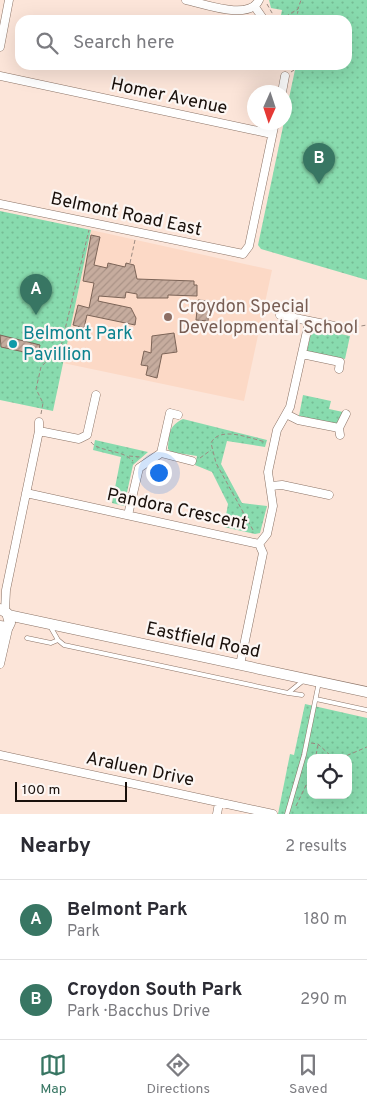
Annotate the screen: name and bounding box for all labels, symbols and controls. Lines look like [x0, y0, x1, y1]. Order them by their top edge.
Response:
search box [15, 15, 352, 70]
icon: search [33, 29, 61, 57]
text: Search here [73, 31, 175, 55]
street label: Homer Avenue [109, 73, 229, 121]
north arrow [247, 85, 292, 130]
pin: B [303, 143, 335, 184]
street label: Belmont Road East [48, 188, 204, 242]
pin: A [20, 274, 52, 315]
place label: Croydon Special Developmental School [178, 296, 358, 340]
marker: Croydon Special Developmental School [162, 311, 174, 323]
place label: Belmont Park Pavillion [23, 323, 133, 367]
marker: Belmont Park Pavillion [7, 338, 19, 350]
your location [146, 460, 172, 486]
street label: Pandora Crescent [105, 484, 249, 536]
street label: Eastfield Road [144, 618, 262, 664]
street label: Araluen Drive [84, 747, 196, 793]
map controls [307, 754, 352, 799]
button: locate [307, 754, 352, 799]
scale bar [15, 779, 128, 802]
text: 100 m [22, 782, 60, 799]
text: Nearby [20, 833, 91, 860]
text: 2 results [285, 837, 347, 857]
text: Belmont Park [67, 898, 188, 922]
text: A [30, 910, 42, 930]
text: 180 m [304, 910, 347, 930]
text: Park [67, 922, 100, 942]
text: Croydon South Park [67, 978, 242, 1002]
text: B [30, 990, 42, 1010]
text: 290 m [300, 990, 347, 1010]
text: Park · Bacchus Drive [67, 1002, 210, 1022]
tab: Map [39, 1051, 67, 1098]
tab: Directions [146, 1051, 210, 1098]
tab: Saved [289, 1051, 328, 1098]

